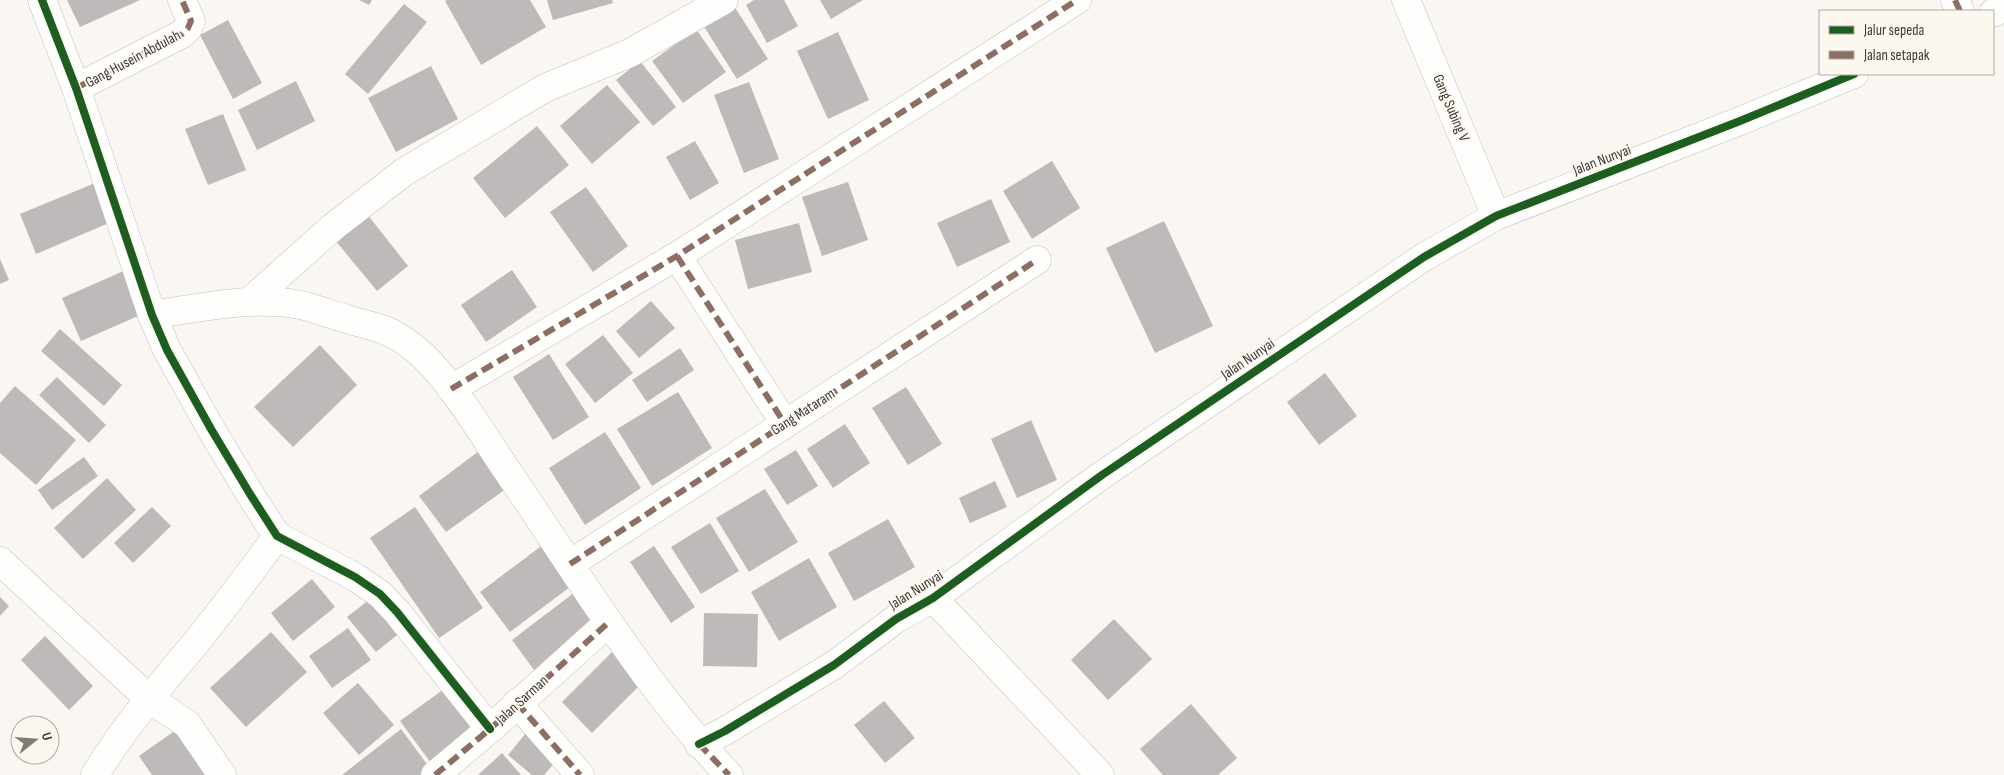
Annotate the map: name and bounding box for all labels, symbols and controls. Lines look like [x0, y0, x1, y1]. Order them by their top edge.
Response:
legend [1819, 10, 1994, 75]
text: Jalur sepeda [1863, 21, 1925, 40]
street label: Gang Husein Abdulah [82, 26, 184, 92]
text: Jalan setapak [1863, 46, 1930, 65]
street label: Gang Subing V [1428, 72, 1474, 145]
street label: Jalan Nunyai [1569, 140, 1634, 180]
street label: Jalan Nunyai [1217, 334, 1279, 384]
street label: Gang Mataram [767, 384, 839, 440]
street label: Jalan Nunyai [884, 566, 947, 615]
street label: Jalan Sarman [491, 671, 552, 729]
north arrow [10, 715, 60, 765]
text: U [38, 730, 56, 742]

